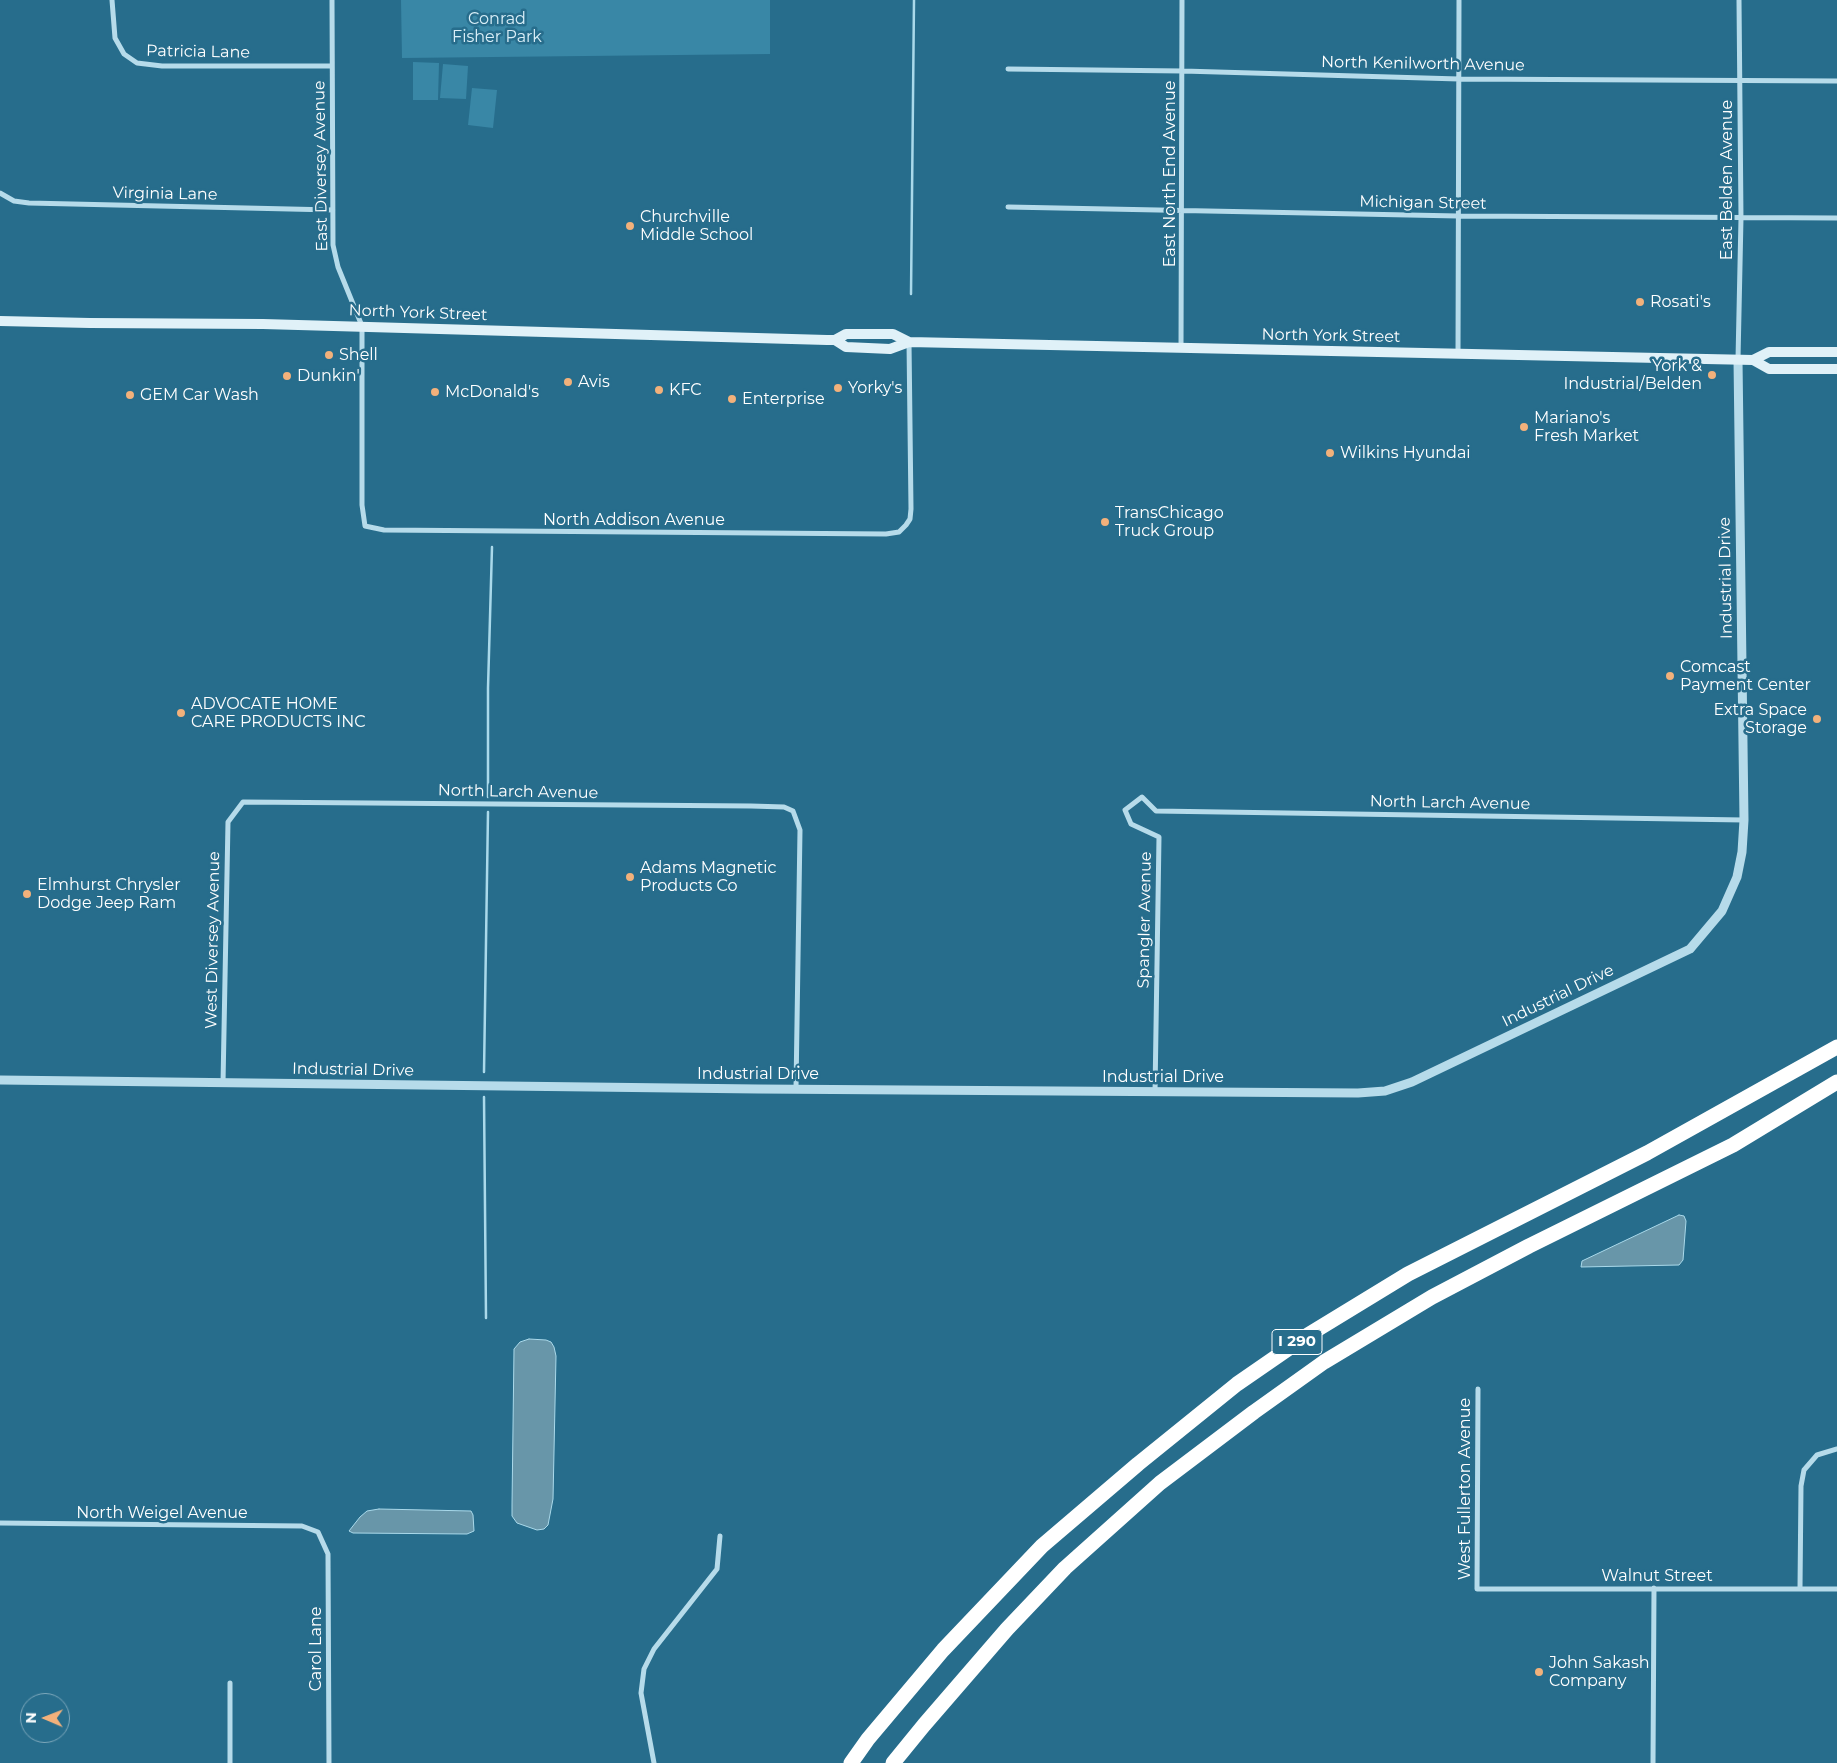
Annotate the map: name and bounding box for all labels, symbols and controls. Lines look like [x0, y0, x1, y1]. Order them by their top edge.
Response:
park label: Conrad Fisher Park [452, 9, 542, 47]
street label: Patricia Lane [146, 41, 250, 63]
street label: North Kenilworth Avenue [1321, 53, 1525, 75]
street label: East Diversey Avenue [310, 80, 332, 252]
street label: East North End Avenue [1160, 81, 1180, 267]
street label: East Belden Avenue [1717, 100, 1737, 260]
street label: Virginia Lane [112, 183, 218, 205]
street label: Michigan Street [1359, 192, 1487, 214]
place label: Churchville Middle School [640, 207, 753, 245]
marker: Churchville Middle School [624, 220, 636, 232]
place label: Rosati's [1650, 292, 1711, 312]
marker: Rosati's [1634, 296, 1646, 308]
street label: North York Street [348, 301, 488, 325]
street label: North York Street [1261, 325, 1401, 347]
place label: Shell [339, 345, 378, 365]
marker: Shell [323, 349, 335, 361]
place label: York & Industrial/Belden [1563, 356, 1702, 394]
place label: Dunkin' [297, 366, 360, 386]
marker: York & Industrial/Belden [1706, 369, 1718, 381]
marker: Dunkin' [281, 370, 293, 382]
place label: Avis [578, 372, 610, 392]
marker: Avis [562, 376, 574, 388]
place label: Yorky's [848, 378, 902, 398]
place label: KFC [669, 380, 702, 400]
place label: McDonald's [445, 382, 539, 402]
marker: Yorky's [832, 382, 844, 394]
marker: KFC [653, 384, 665, 396]
place label: GEM Car Wash [140, 385, 259, 405]
marker: McDonald's [429, 386, 441, 398]
marker: GEM Car Wash [124, 389, 136, 401]
place label: Enterprise [742, 389, 825, 409]
marker: Enterprise [726, 393, 738, 405]
place label: Mariano's Fresh Market [1534, 408, 1639, 446]
marker: Mariano's Fresh Market [1518, 421, 1530, 433]
place label: Wilkins Hyundai [1340, 443, 1471, 463]
marker: Wilkins Hyundai [1324, 447, 1336, 459]
place label: TransChicago Truck Group [1115, 503, 1224, 541]
street label: North Addison Avenue [543, 510, 725, 530]
marker: TransChicago Truck Group [1099, 516, 1111, 528]
street label: Industrial Drive [1715, 517, 1737, 639]
place label: Comcast Payment Center [1680, 657, 1811, 695]
marker: Comcast Payment Center [1664, 670, 1676, 682]
place label: ADVOCATE HOME CARE PRODUCTS INC [191, 694, 366, 732]
place label: Extra Space Storage [1713, 700, 1807, 738]
marker: ADVOCATE HOME CARE PRODUCTS INC [175, 707, 187, 719]
marker: Extra Space Storage [1811, 713, 1823, 725]
street label: North Larch Avenue [438, 781, 598, 803]
street label: North Larch Avenue [1370, 792, 1530, 814]
street label: West Diversey Avenue [202, 851, 224, 1029]
street label: Spangler Avenue [1134, 851, 1156, 989]
place label: Adams Magnetic Products Co [640, 858, 777, 896]
marker: Adams Magnetic Products Co [624, 871, 636, 883]
place label: Elmhurst Chrysler Dodge Jeep Ram [37, 875, 181, 913]
marker: Elmhurst Chrysler Dodge Jeep Ram [21, 888, 33, 900]
street label: Industrial Drive [1499, 961, 1617, 1031]
street label: Industrial Drive [292, 1059, 414, 1081]
street label: Industrial Drive [697, 1064, 819, 1084]
street label: Industrial Drive [1102, 1067, 1224, 1087]
road number: I 290 [1272, 1330, 1322, 1354]
street label: West Fullerton Avenue [1455, 1398, 1475, 1580]
street label: North Weigel Avenue [76, 1503, 248, 1523]
street label: Walnut Street [1601, 1566, 1713, 1586]
street label: Carol Lane [306, 1607, 326, 1691]
place label: John Sakash Company [1549, 1653, 1650, 1691]
marker: John Sakash Company [1533, 1666, 1545, 1678]
north arrow [20, 1693, 70, 1743]
text: N [22, 1712, 40, 1724]

